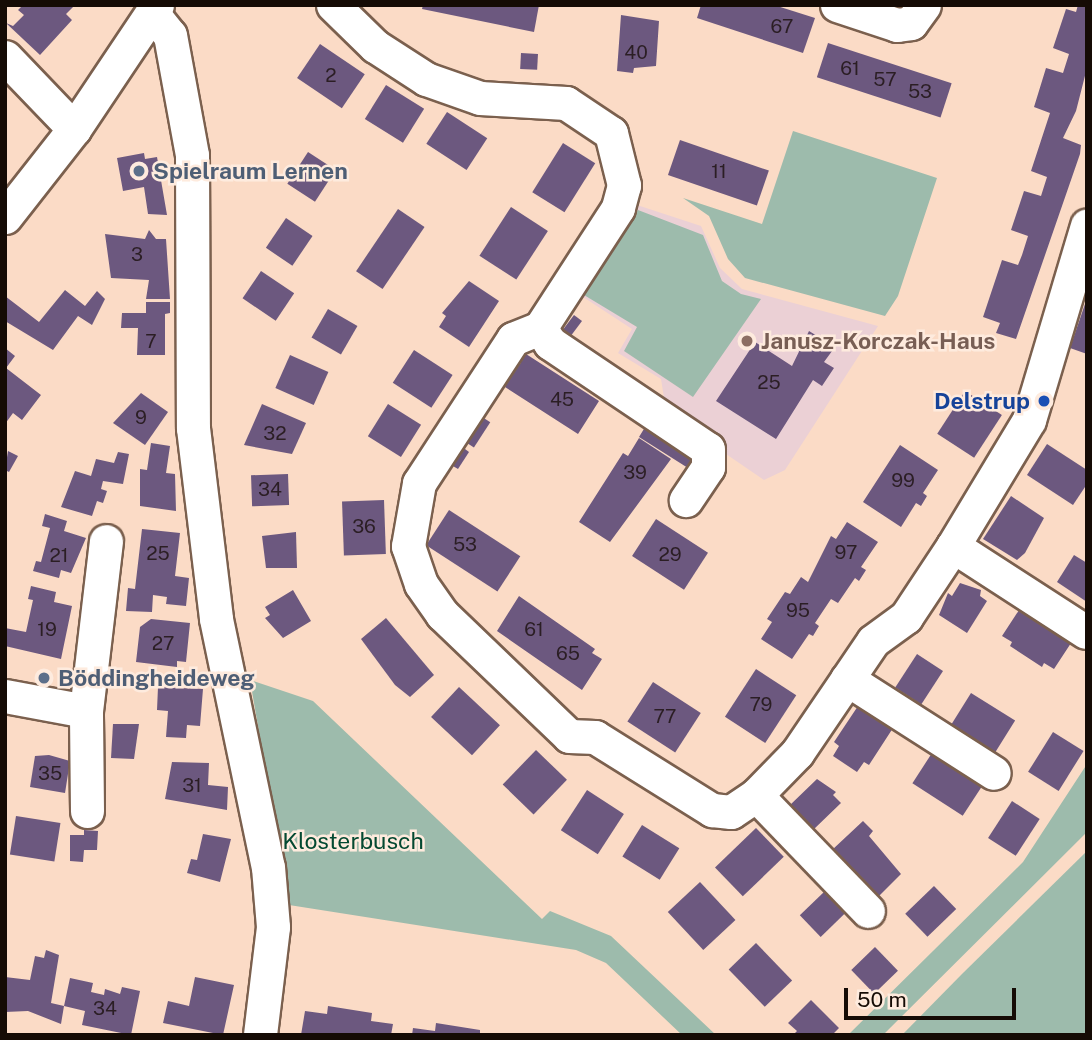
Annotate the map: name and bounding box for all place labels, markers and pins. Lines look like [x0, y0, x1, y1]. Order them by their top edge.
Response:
place label: Spielraum Lernen [153, 157, 348, 185]
marker: Spielraum Lernen [131, 163, 147, 179]
place label: Janusz-Korczak-Haus [761, 327, 995, 355]
marker: Janusz-Korczak-Haus [739, 333, 755, 349]
place label: Delstrup [934, 387, 1030, 415]
marker: Delstrup [1036, 393, 1052, 409]
place label: Böddingheideweg [58, 664, 255, 692]
marker: Böddingheideweg [36, 670, 52, 686]

